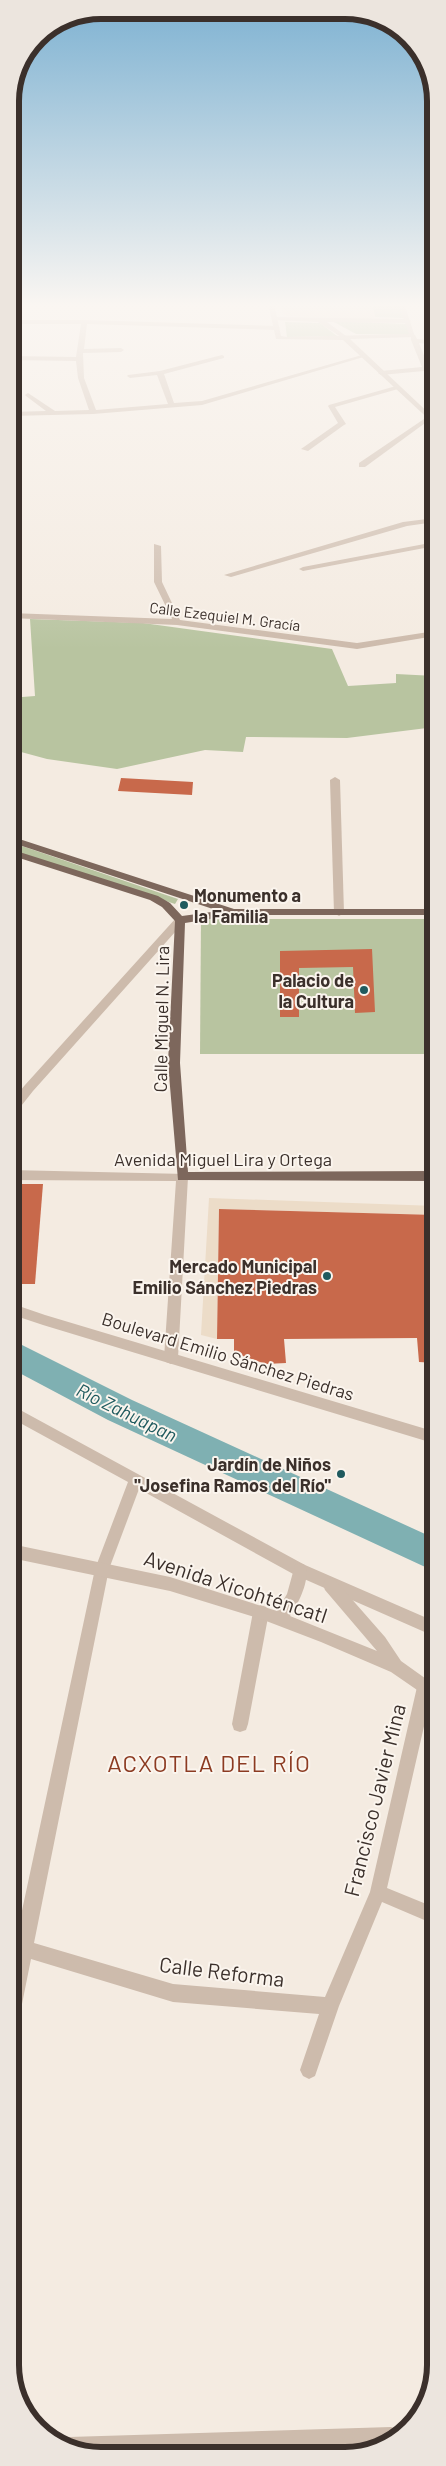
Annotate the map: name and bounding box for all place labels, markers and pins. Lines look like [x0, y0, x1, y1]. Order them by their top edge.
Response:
place label: Monumento a la Familia [194, 884, 301, 927]
marker: Monumento a la Familia [178, 899, 190, 911]
place label: Palacio de la Cultura [272, 969, 354, 1012]
marker: Palacio de la Cultura [358, 984, 370, 996]
place label: Mercado Municipal Emilio Sánchez Piedras [133, 1255, 317, 1298]
marker: Mercado Municipal Emilio Sánchez Piedras [321, 1270, 333, 1282]
place label: Jardín de Niños "Josefina Ramos del Río" [134, 1453, 332, 1496]
marker: Jardín de Niños "Josefina Ramos del Río" [335, 1468, 347, 1480]

